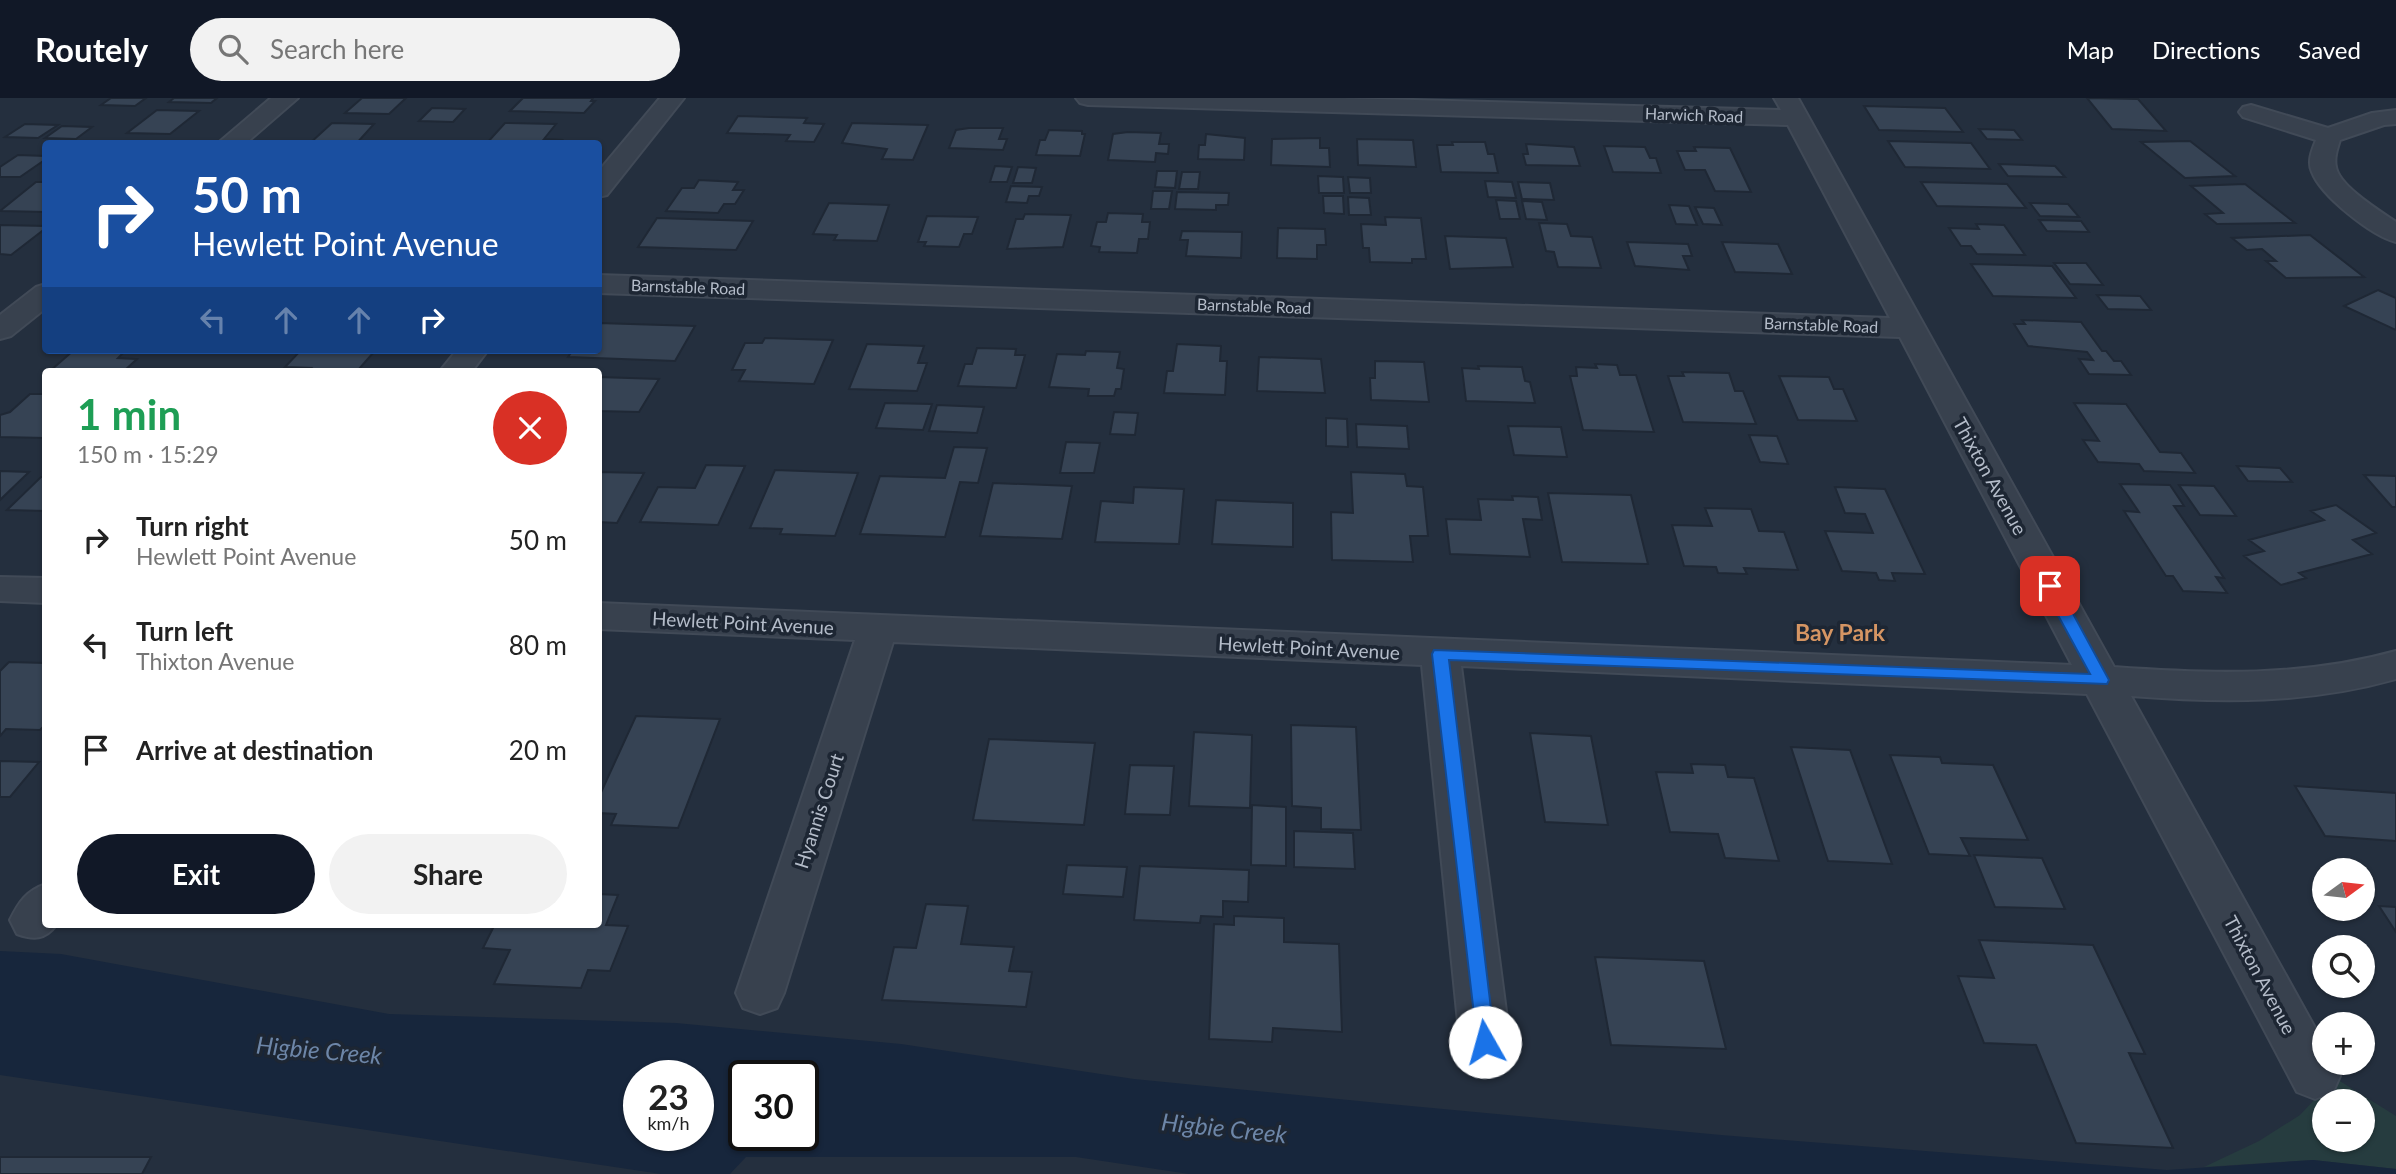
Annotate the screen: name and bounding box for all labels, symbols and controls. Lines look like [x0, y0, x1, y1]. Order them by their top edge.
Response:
search box [190, 18, 680, 81]
text: Routely [35, 29, 148, 69]
icon: search [214, 30, 252, 68]
text: Search here [270, 33, 404, 65]
text: Map [2067, 35, 2114, 64]
text: Directions [2152, 35, 2260, 64]
text: Saved [2298, 35, 2361, 64]
street label: Harwich Road [1645, 103, 1743, 126]
text: 50 m [192, 165, 302, 223]
icon: right [77, 168, 168, 259]
text: Hewlett Point Avenue [192, 224, 499, 263]
street label: Barnstable Road [631, 275, 745, 298]
street label: Barnstable Road [1197, 294, 1311, 317]
icon: left [194, 301, 232, 339]
icon: ahead [267, 301, 305, 339]
icon: ahead [340, 301, 378, 339]
icon: right [413, 301, 451, 339]
street label: Barnstable Road [1764, 313, 1878, 336]
text: 1 min [77, 389, 181, 439]
button: close [493, 391, 567, 465]
street label: Thixton Avenue [1949, 413, 2032, 539]
text: 150 m · 15:29 [77, 440, 219, 468]
text: Turn right [136, 510, 249, 542]
icon: right [77, 521, 115, 559]
text: 50 m [509, 524, 567, 556]
text: Hewlett Point Avenue [136, 542, 356, 570]
pin [2020, 556, 2080, 616]
icon: arrive [2031, 567, 2069, 605]
street label: Hewlett Point Avenue [652, 606, 835, 639]
text: Turn left [136, 615, 233, 647]
district label: Bay Park [1795, 618, 1886, 646]
icon: left [77, 626, 115, 664]
text: 80 m [509, 629, 567, 661]
street label: Hewlett Point Avenue [1218, 631, 1401, 664]
text: Thixton Avenue [136, 647, 295, 675]
icon: arrive [77, 731, 115, 769]
text: Arrive at destination [136, 734, 373, 766]
text: 20 m [509, 734, 567, 766]
street label: Hyannis Court [789, 750, 848, 871]
button: Exit [77, 834, 315, 914]
button: Share [329, 834, 567, 914]
north arrow [2312, 858, 2375, 920]
map controls [2312, 858, 2375, 1152]
street label: Thixton Avenue [2220, 912, 2301, 1038]
button: search [2312, 935, 2375, 998]
position arrow [1448, 1005, 1522, 1079]
button: + [2312, 1012, 2375, 1075]
water label: Higbie Creek [255, 1030, 384, 1070]
speed limit sign: 30 [728, 1060, 819, 1151]
text: 23 [648, 1075, 689, 1117]
button: − [2312, 1089, 2375, 1152]
water label: Higbie Creek [1160, 1106, 1289, 1149]
text: km/h [647, 1112, 690, 1134]

